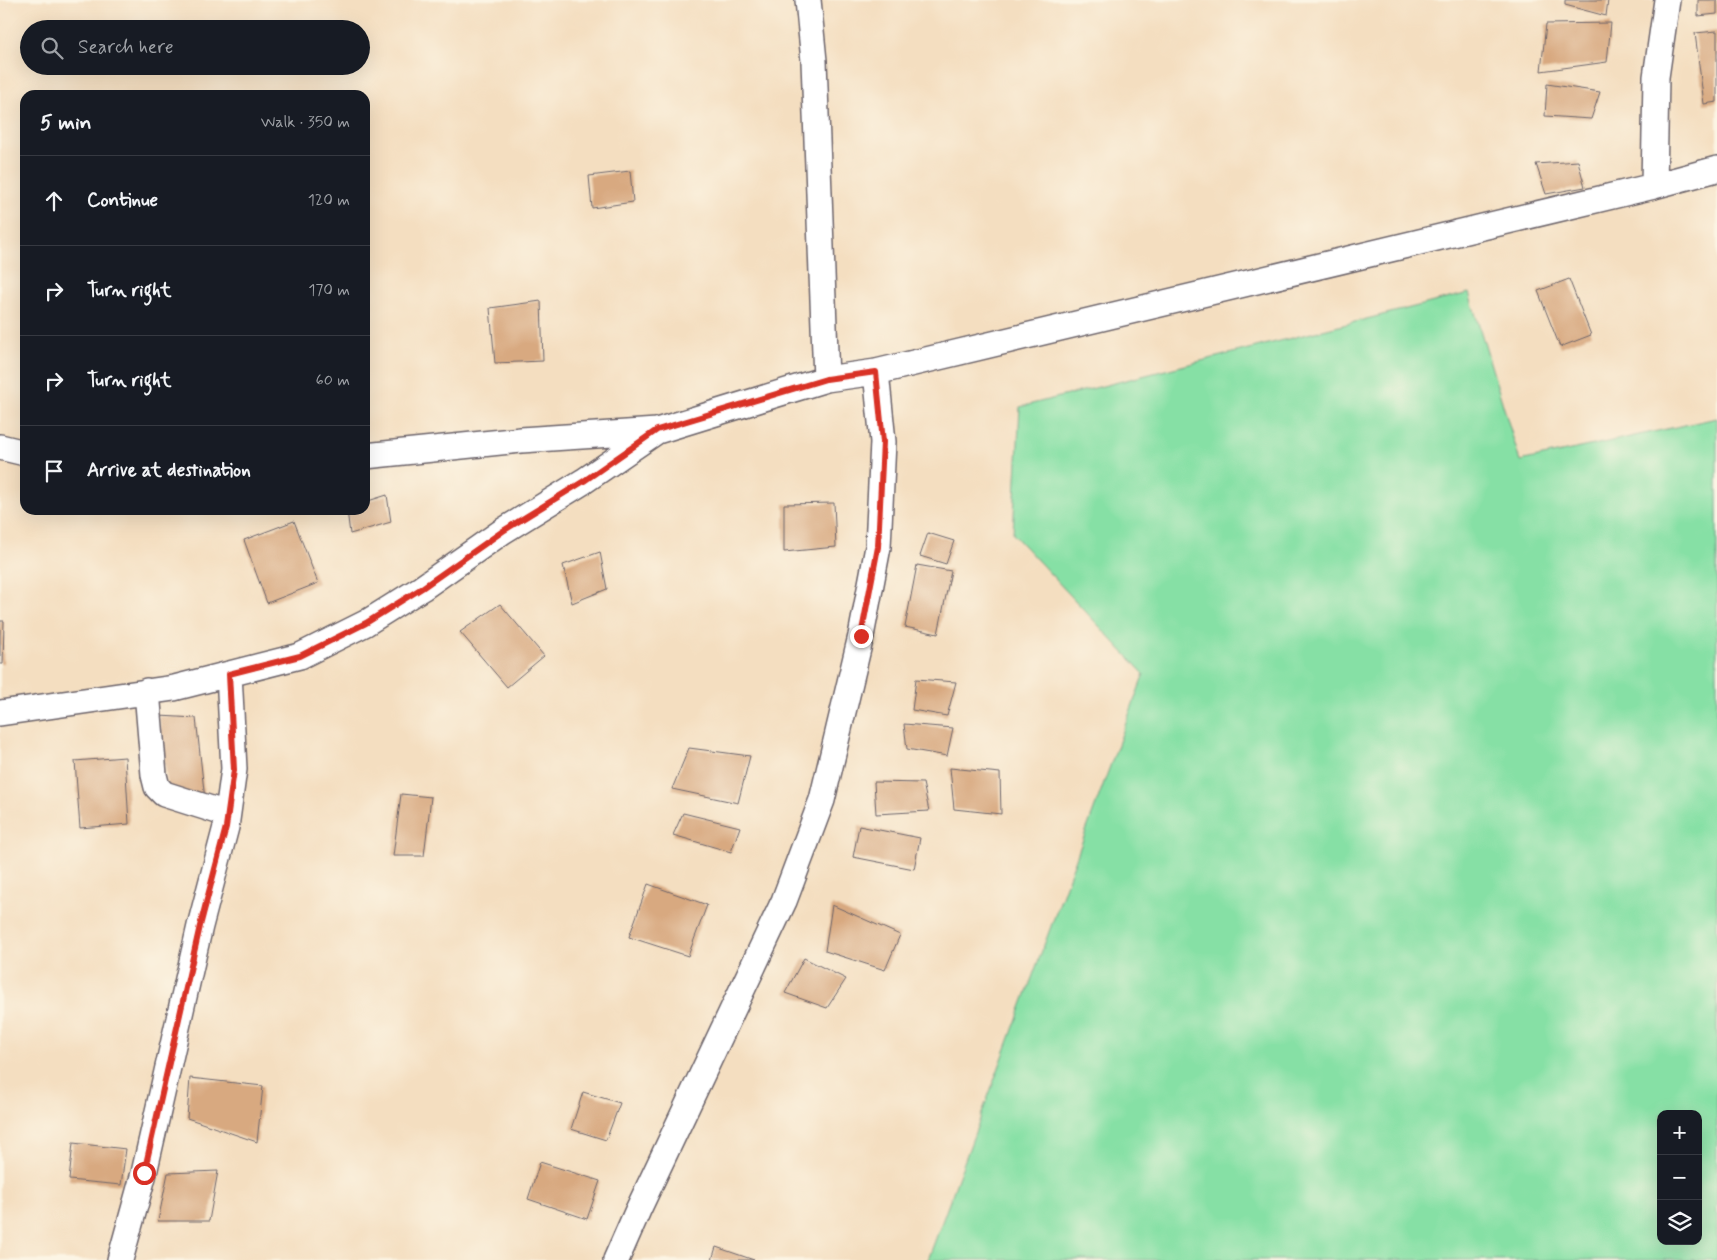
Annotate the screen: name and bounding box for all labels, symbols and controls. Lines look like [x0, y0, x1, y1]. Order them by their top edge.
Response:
search box [20, 20, 370, 75]
icon: search [38, 34, 66, 62]
text: Search here [78, 35, 174, 60]
text: 5 min [40, 109, 92, 137]
text: Walk · 350 m [261, 112, 350, 133]
icon: ahead [40, 187, 68, 215]
text: Continue [87, 188, 158, 213]
text: 120 m [308, 190, 350, 211]
icon: right [40, 277, 68, 305]
text: Turn right [87, 278, 171, 303]
text: 170 m [308, 280, 350, 301]
icon: right [40, 367, 68, 395]
text: Turn right [87, 368, 171, 393]
text: 60 m [316, 370, 350, 391]
icon: arrive [40, 457, 68, 485]
text: Arrive at destination [87, 458, 251, 483]
route end [850, 625, 873, 648]
map controls [1657, 1110, 1702, 1245]
button: + [1657, 1110, 1702, 1155]
button: − [1657, 1155, 1702, 1200]
route start [133, 1162, 156, 1185]
button: layers [1657, 1200, 1702, 1245]

